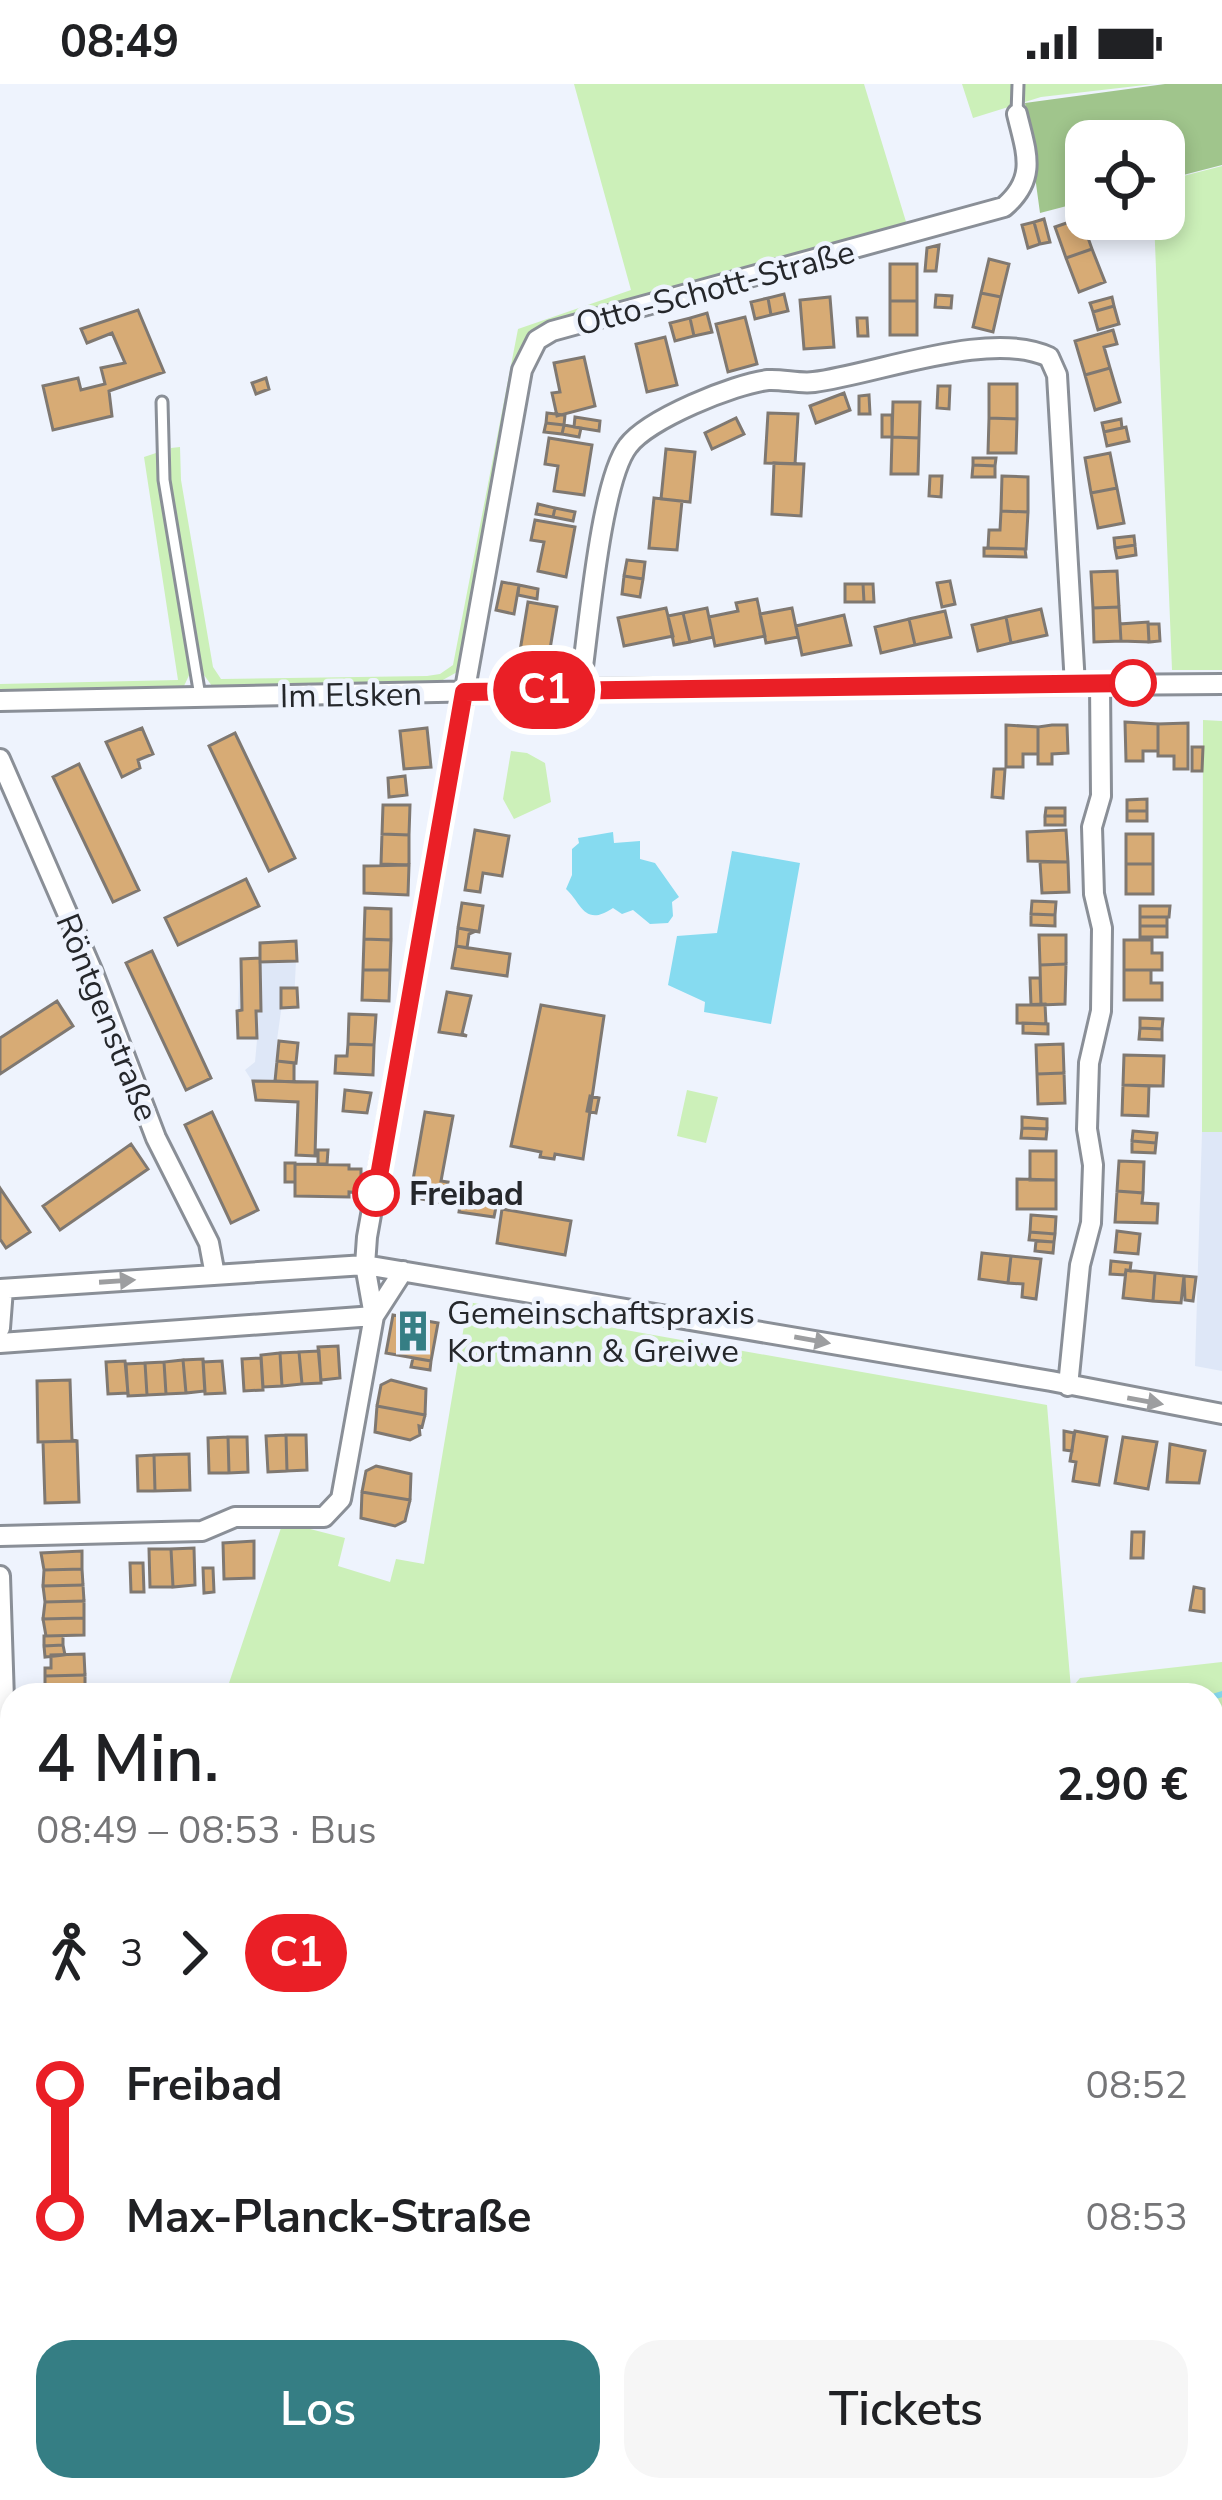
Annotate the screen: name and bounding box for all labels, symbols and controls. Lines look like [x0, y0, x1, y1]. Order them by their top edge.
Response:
text: 08:49 [60, 12, 179, 73]
map controls [1065, 120, 1185, 240]
button: locate [1065, 120, 1185, 240]
street label: Otto-Schott-Straße [571, 230, 860, 347]
line badge: C1 [490, 651, 598, 729]
text: C1 [517, 661, 571, 718]
unlabelled marker [1111, 661, 1155, 705]
street label: Im Elsken [280, 672, 423, 719]
street label: Röntgenstraße [45, 907, 169, 1128]
marker: Freibad [354, 1171, 398, 1215]
place label: Freibad [409, 1172, 524, 1217]
one-way arrow [99, 1272, 136, 1291]
place label: Gemeinschaftspraxis Kortmann & Greiwe [447, 1291, 755, 1374]
building icon: Gemeinschaftspraxis Kortmann & Greiwe [390, 1308, 436, 1354]
one-way arrow [794, 1331, 831, 1350]
one-way arrow [1127, 1392, 1164, 1411]
text: 4 Min. [36, 1714, 219, 1804]
text: 2.90 € [1057, 1755, 1188, 1816]
text: 08:49 – 08:53 · Bus [36, 1804, 376, 1857]
icon: walk [36, 1920, 102, 1986]
icon: forward [161, 1920, 227, 1986]
text: C1 [269, 1924, 323, 1981]
text: 3 [120, 1927, 143, 1980]
text: Freibad [126, 2055, 283, 2116]
text: 08:52 [1086, 2059, 1188, 2112]
text: Max-Planck-Straße [126, 2187, 531, 2248]
text: 08:53 [1086, 2191, 1188, 2244]
button: Los [36, 2340, 600, 2478]
button: Tickets [624, 2340, 1188, 2478]

